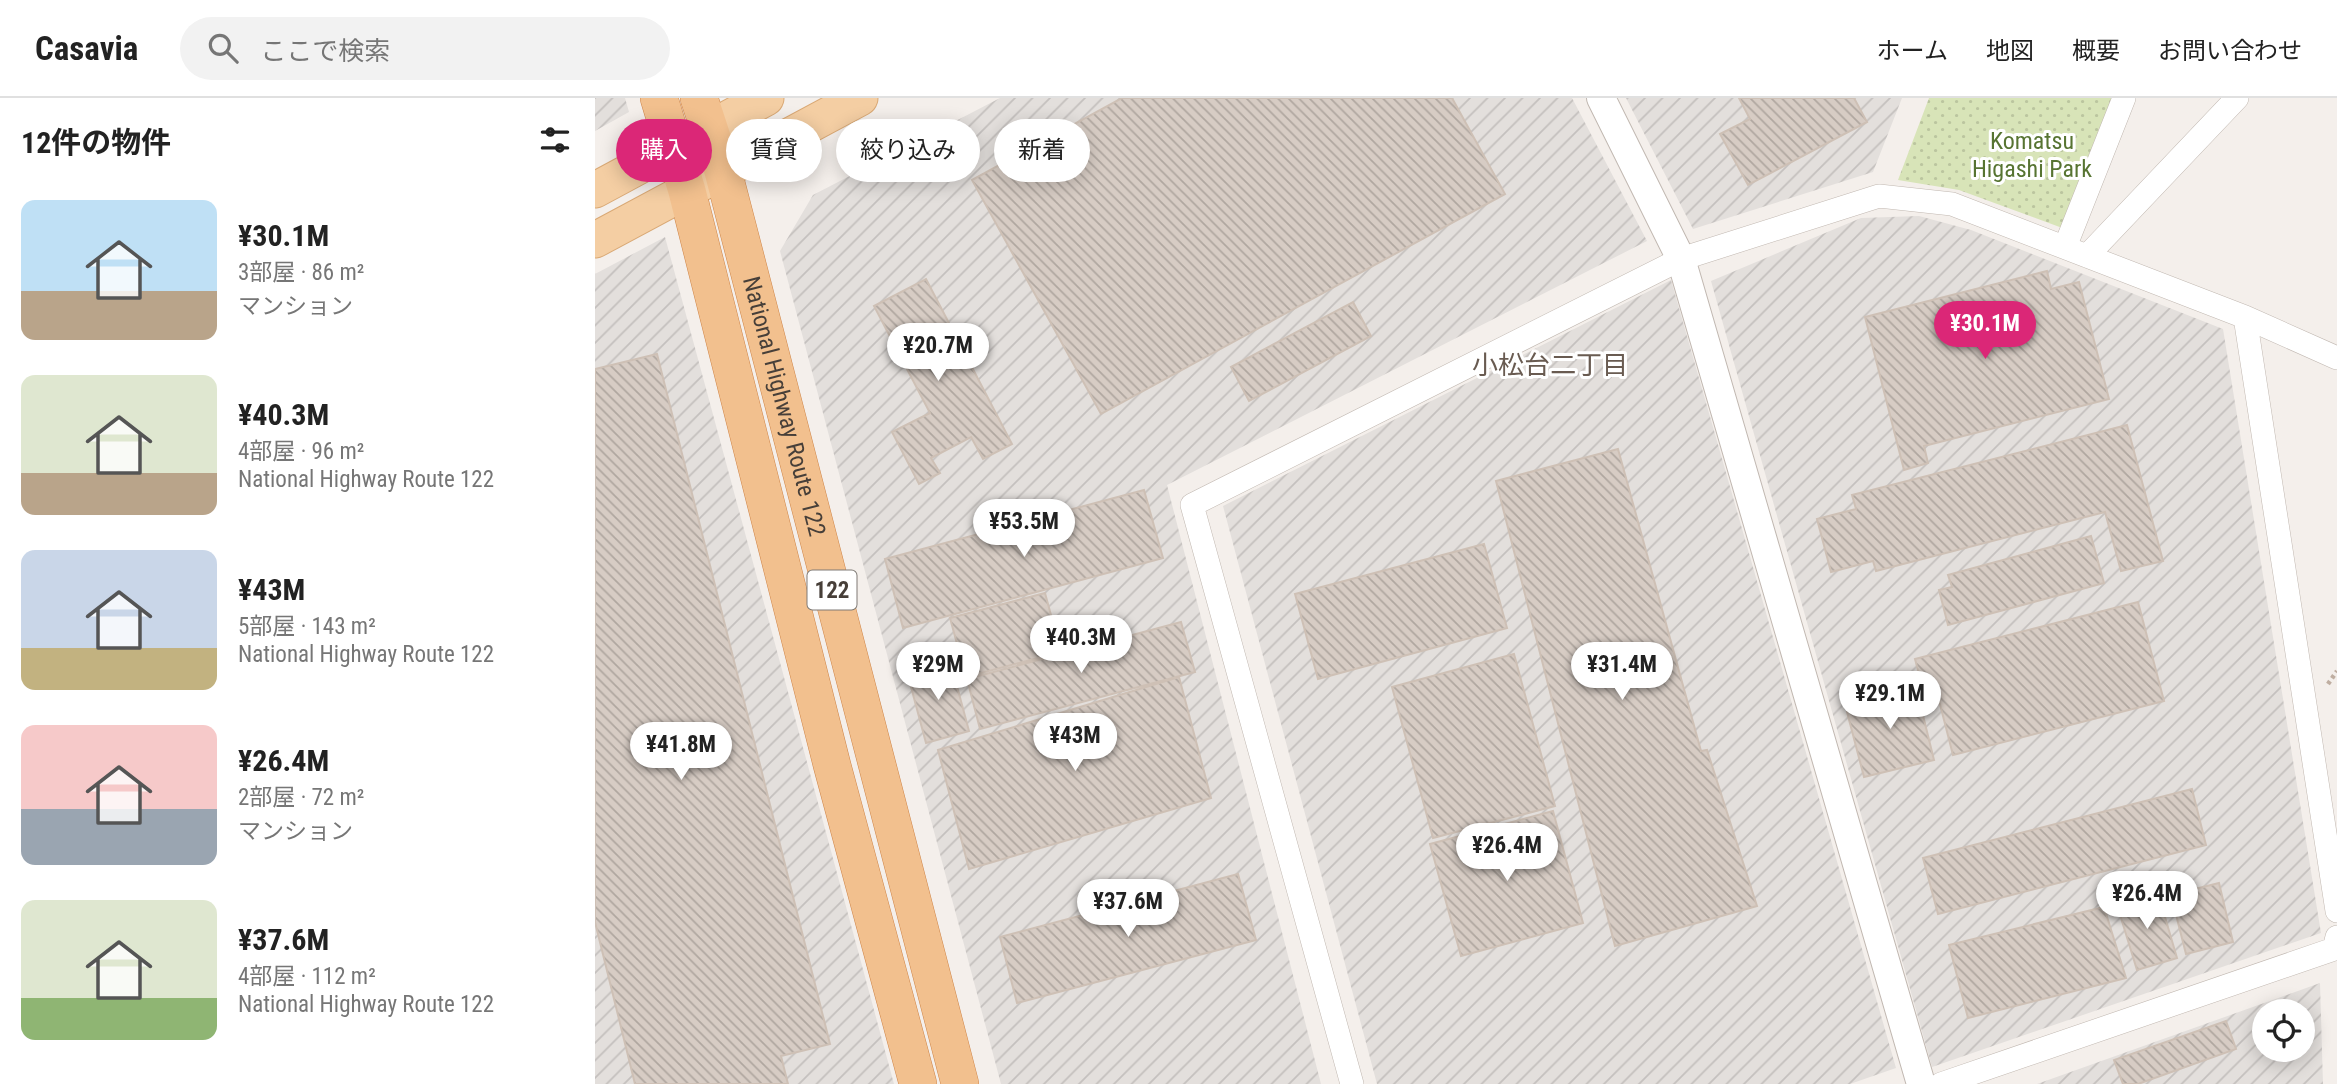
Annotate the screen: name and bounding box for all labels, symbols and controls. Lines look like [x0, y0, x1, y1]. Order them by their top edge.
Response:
search box [180, 17, 670, 80]
text: Casavia [35, 29, 138, 68]
icon: search [204, 29, 242, 67]
text: ここで検索 [260, 36, 390, 66]
text: ホーム [1877, 37, 1948, 65]
text: 地図 [1986, 37, 2034, 65]
text: 概要 [2072, 37, 2120, 65]
text: お問い合わせ [2158, 37, 2302, 65]
chip: 購入 [616, 119, 712, 182]
chip: 賃貸 [726, 119, 822, 182]
chip: 絞り込み [836, 119, 980, 182]
chip: 新着 [994, 119, 1090, 182]
icon: filters [536, 121, 574, 159]
text: 12件の物件 [21, 125, 171, 160]
park label: Komatsu Higashi Park [1972, 127, 2092, 183]
text: ¥30.1M [238, 218, 329, 253]
icon: home [77, 228, 161, 312]
text: 3部屋 · 86 m² [238, 259, 364, 286]
street label: National Highway Route 122 [737, 273, 831, 539]
text: マンション [238, 293, 353, 320]
pin: ¥30.1M [1928, 302, 2042, 361]
text: ¥30.1M [1950, 310, 2020, 337]
pin: ¥20.7M [881, 324, 995, 383]
text: ¥20.7M [903, 332, 973, 359]
district label: 小松台二丁目 [1472, 350, 1628, 380]
text: ¥40.3M [238, 397, 329, 432]
icon: home [77, 403, 161, 487]
text: 4部屋 · 96 m² [238, 438, 364, 465]
text: National Highway Route 122 [238, 466, 494, 493]
pin: ¥53.5M [967, 500, 1081, 559]
text: ¥53.5M [989, 508, 1059, 535]
road number: 122 [807, 570, 857, 610]
text: ¥43M [238, 572, 305, 607]
icon: home [77, 578, 161, 662]
text: 5部屋 · 143 m² [238, 613, 376, 640]
pin: ¥40.3M [1024, 616, 1138, 675]
text: ¥40.3M [1046, 624, 1116, 651]
text: National Highway Route 122 [238, 641, 494, 668]
pin: ¥29M [897, 642, 979, 702]
pin: ¥31.4M [1565, 642, 1679, 702]
text: ¥29M [912, 651, 964, 678]
text: ¥31.4M [1587, 651, 1657, 678]
pin: ¥29.1M [1833, 672, 1947, 731]
text: ¥29.1M [1855, 680, 1925, 707]
pin: ¥43M [1034, 714, 1116, 773]
pin: ¥41.8M [624, 722, 738, 782]
text: ¥43M [1049, 722, 1101, 749]
text: ¥41.8M [646, 731, 716, 758]
text: ¥26.4M [238, 743, 329, 778]
icon: home [77, 753, 161, 837]
text: 2部屋 · 72 m² [238, 784, 364, 811]
text: マンション [238, 818, 353, 845]
pin: ¥26.4M [1450, 824, 1564, 883]
text: ¥26.4M [1472, 832, 1542, 859]
pin: ¥26.4M [2090, 872, 2204, 931]
pin: ¥37.6M [1071, 880, 1185, 939]
text: ¥26.4M [2112, 880, 2182, 907]
text: ¥37.6M [1093, 888, 1163, 915]
text: ¥37.6M [238, 922, 329, 957]
icon: home [77, 928, 161, 1012]
text: 4部屋 · 112 m² [238, 963, 376, 990]
text: National Highway Route 122 [238, 991, 494, 1018]
map controls [2252, 999, 2315, 1062]
button: locate [2252, 999, 2315, 1062]

